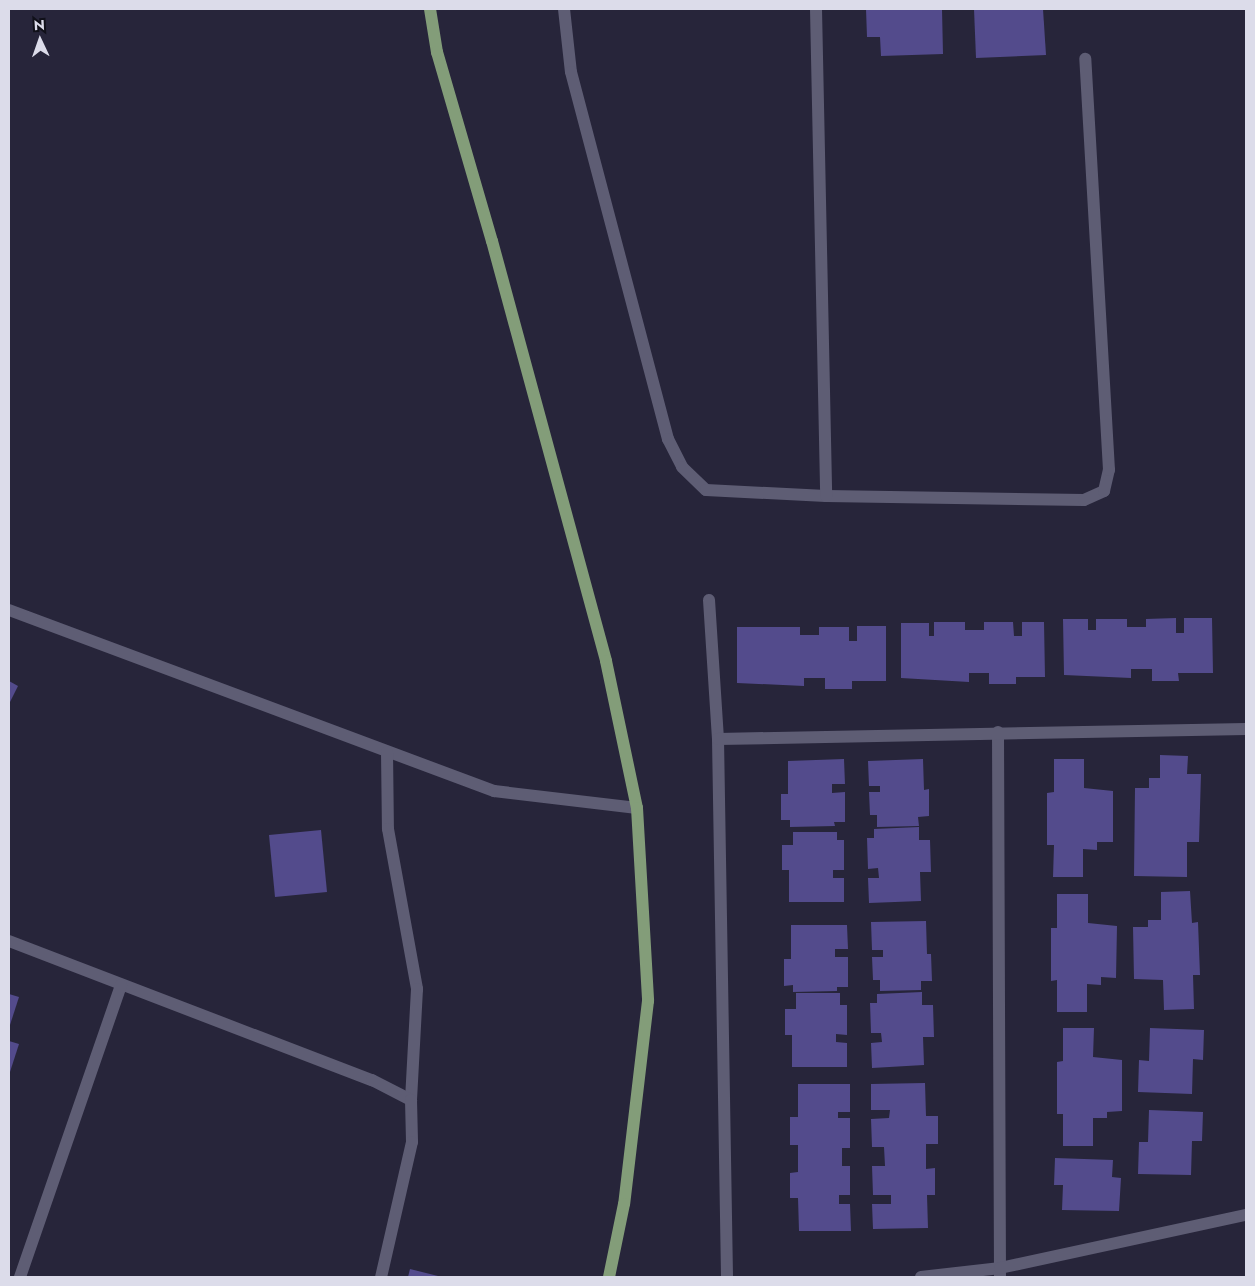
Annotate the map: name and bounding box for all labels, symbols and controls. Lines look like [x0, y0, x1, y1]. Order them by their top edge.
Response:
north arrow [15, 15, 65, 65]
text: N [33, 15, 45, 35]

